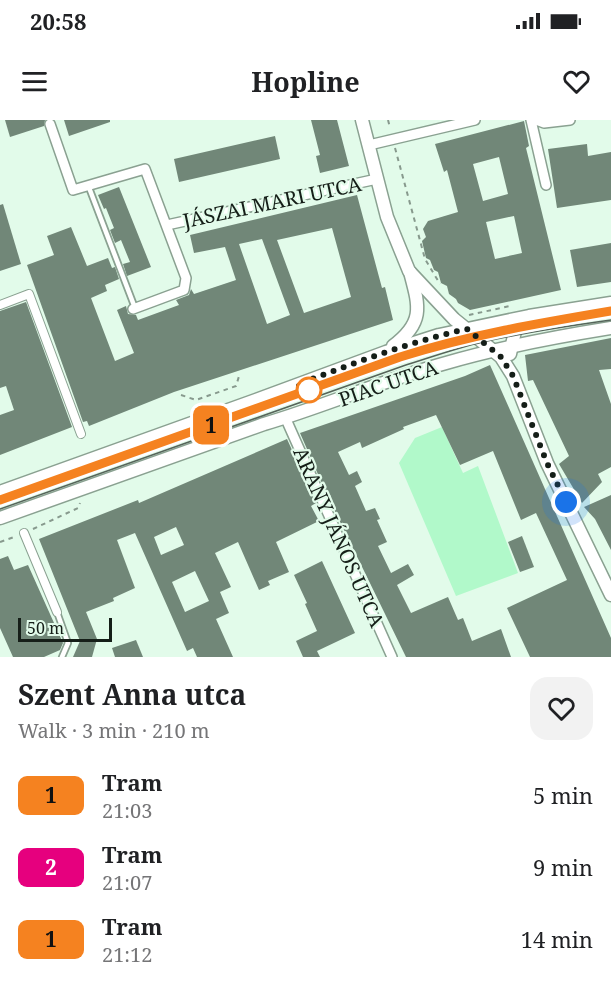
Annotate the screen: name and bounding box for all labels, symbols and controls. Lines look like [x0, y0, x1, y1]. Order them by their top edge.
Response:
text: 20:58 [30, 6, 86, 36]
text: Hopline [251, 63, 360, 100]
icon: menu [18, 65, 51, 98]
icon: heart [560, 65, 593, 98]
street label: JÁSZAI MARI UTCA [179, 170, 365, 234]
street label: PIAC UTCA [335, 353, 442, 413]
unlabelled marker [296, 377, 322, 403]
line badge: 1 [192, 406, 230, 444]
text: 1 [205, 411, 217, 439]
street label: ARANY JÁNOS UTCA [287, 443, 391, 632]
your location [551, 487, 581, 517]
scale bar [18, 615, 112, 642]
text: 50 m [27, 617, 64, 639]
text: Szent Anna utca [18, 675, 246, 713]
button: heart [530, 677, 593, 740]
text: Walk · 3 min · 210 m [18, 717, 210, 744]
text: Tram [102, 767, 162, 797]
text: 5 min [533, 780, 593, 810]
text: 1 [45, 781, 57, 809]
text: 21:03 [102, 797, 152, 824]
text: Tram [102, 839, 162, 869]
text: 9 min [533, 852, 593, 882]
text: 2 [45, 853, 57, 881]
text: 21:07 [102, 869, 152, 896]
text: Tram [102, 911, 162, 941]
text: 14 min [521, 924, 593, 954]
text: 1 [45, 925, 57, 953]
text: 21:12 [102, 941, 152, 968]

